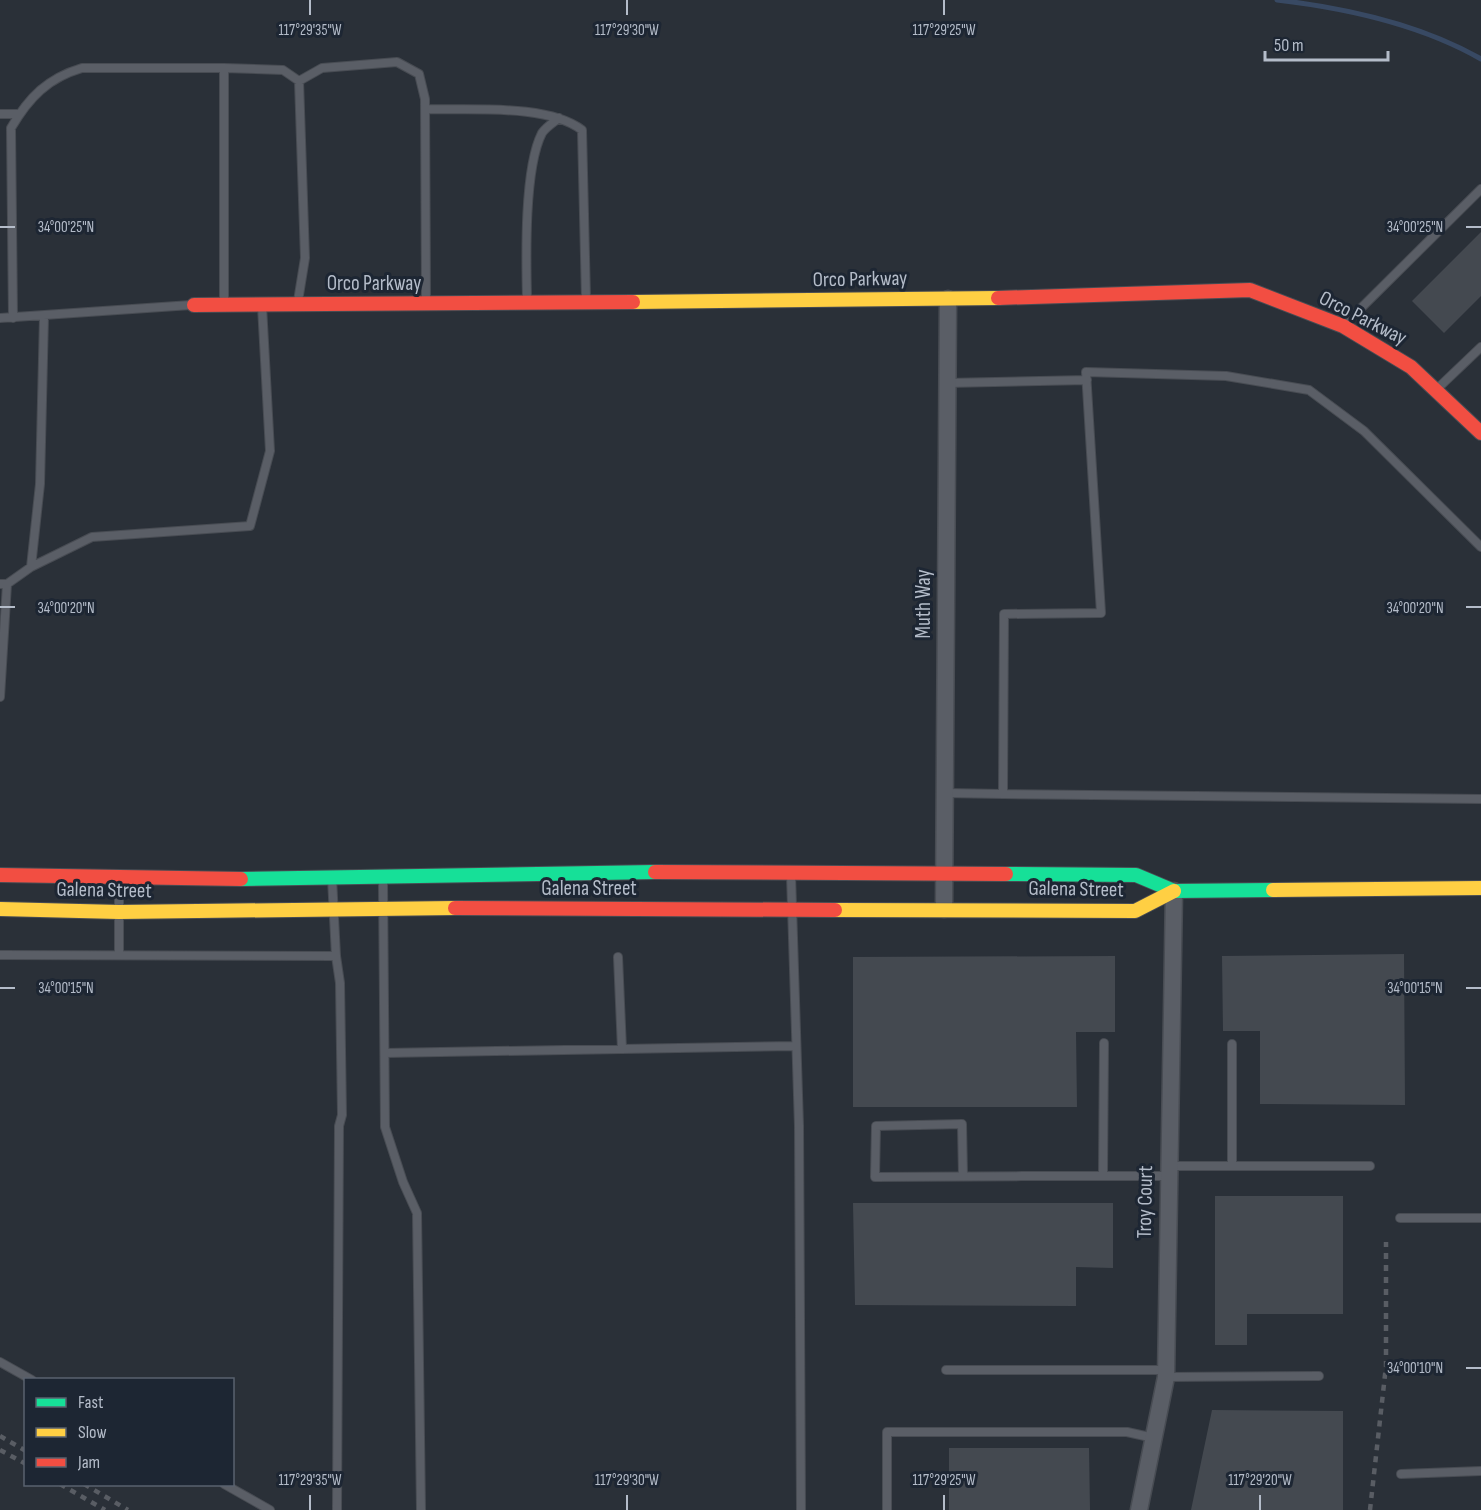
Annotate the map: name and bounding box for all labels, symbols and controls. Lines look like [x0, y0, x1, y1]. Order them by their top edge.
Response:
text: 117°29'35"W [278, 21, 342, 40]
text: 117°29'30"W [595, 21, 659, 40]
text: 117°29'25"W [912, 21, 976, 40]
scale bar [1265, 24, 1388, 62]
text: 50 m [1274, 35, 1304, 56]
text: 34°00'25"N [38, 218, 94, 237]
text: 34°00'25"N [1387, 218, 1443, 237]
street label: Orco Parkway [812, 266, 908, 292]
street label: Orco Parkway [327, 271, 421, 296]
street label: Orco Parkway [1315, 285, 1411, 351]
street label: Muth Way [911, 569, 936, 639]
text: 34°00'20"N [37, 599, 95, 618]
text: 34°00'20"N [1386, 599, 1444, 618]
street label: Galena Street [541, 876, 637, 901]
street label: Galena Street [1028, 876, 1124, 902]
street label: Galena Street [56, 877, 152, 903]
text: 34°00'15"N [38, 979, 94, 998]
text: 34°00'15"N [1387, 979, 1443, 998]
street label: Troy Court [1132, 1165, 1158, 1239]
text: 34°00'10"N [1387, 1359, 1443, 1378]
legend [24, 1378, 234, 1486]
text: Fast [78, 1392, 104, 1413]
text: Slow [78, 1422, 107, 1443]
text: Jam [77, 1452, 100, 1473]
text: 117°29'35"W [278, 1471, 342, 1490]
text: 117°29'30"W [595, 1471, 659, 1490]
text: 117°29'25"W [912, 1471, 976, 1490]
text: 117°29'20"W [1228, 1471, 1292, 1490]

